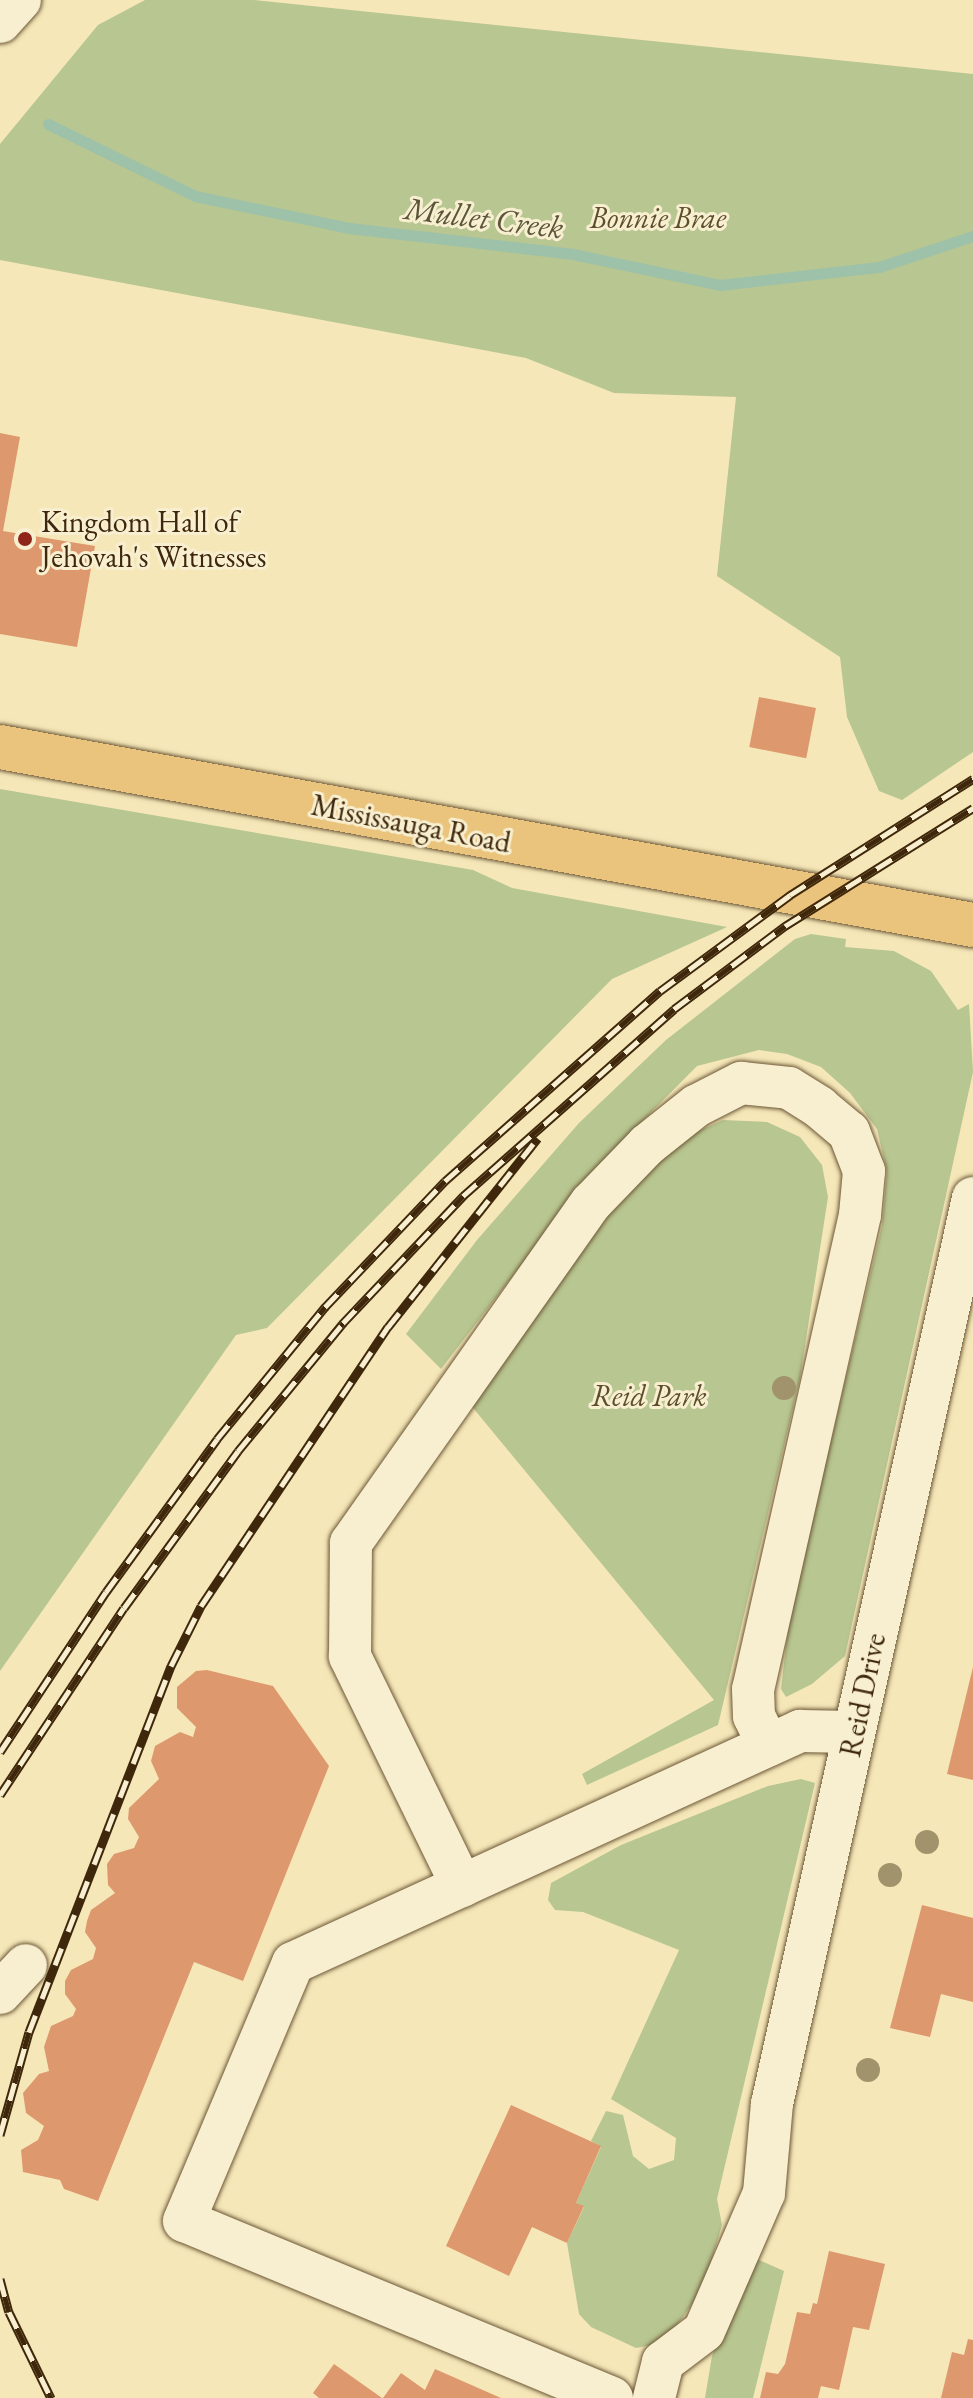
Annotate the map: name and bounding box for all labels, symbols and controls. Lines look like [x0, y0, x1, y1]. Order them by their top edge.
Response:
water label: Mullet Creek [402, 189, 566, 247]
park label: Bonnie Brae [590, 200, 726, 236]
place label: Kingdom Hall of Jehovah's Witnesses [41, 504, 267, 574]
marker: Kingdom Hall of Jehovah's Witnesses [16, 530, 34, 548]
street label: Mississauga Road [308, 787, 514, 861]
park label: Reid Park [591, 1378, 707, 1414]
street label: Reid Drive [832, 1630, 894, 1760]

